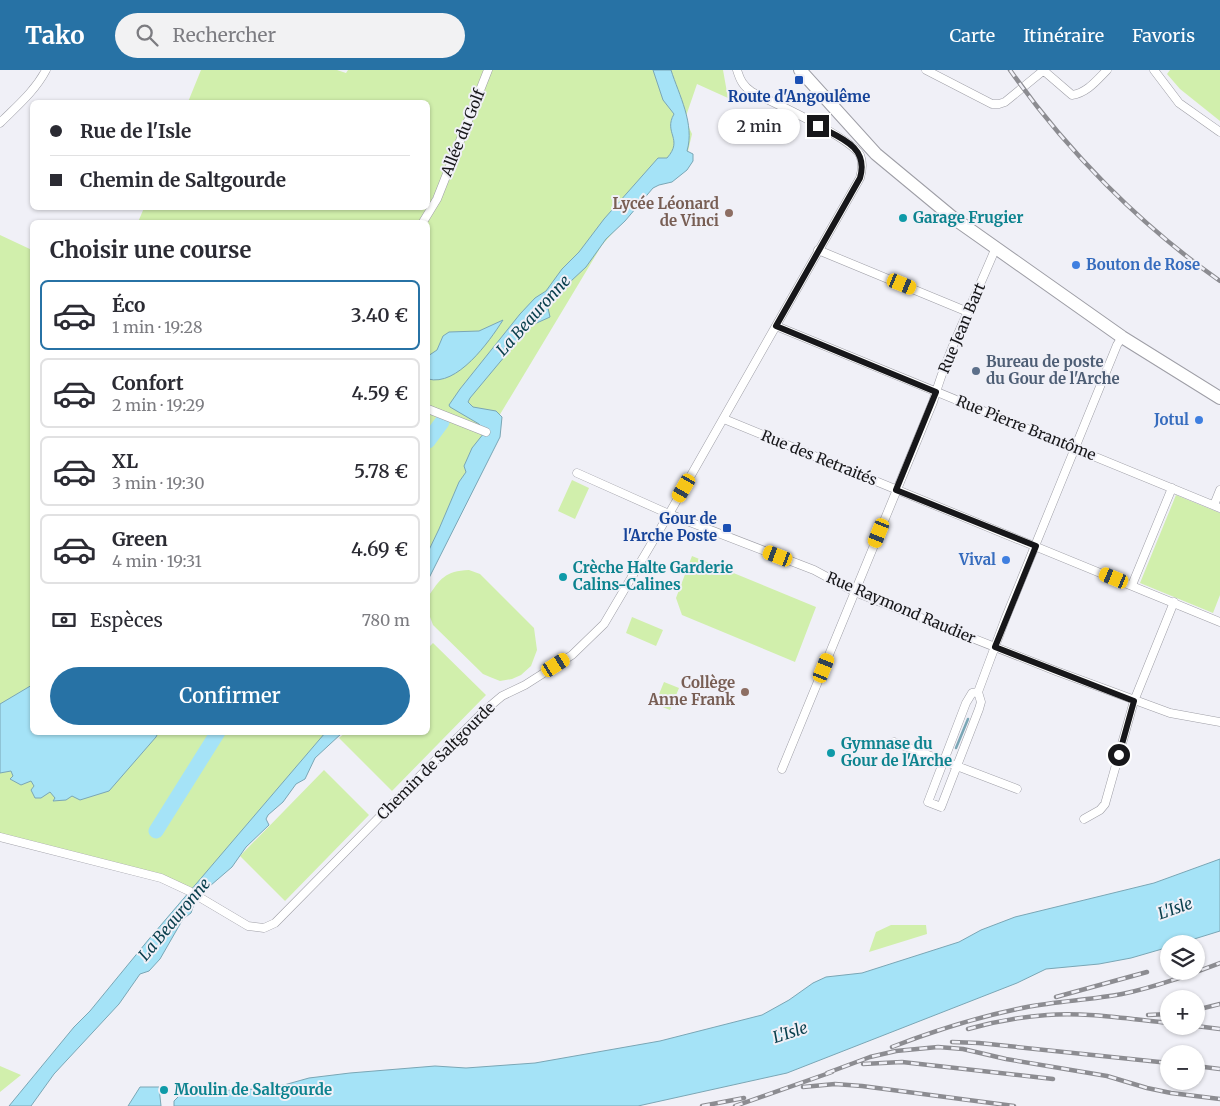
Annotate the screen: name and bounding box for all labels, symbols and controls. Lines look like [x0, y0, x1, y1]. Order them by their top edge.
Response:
search box [115, 13, 465, 58]
text: Tako [25, 20, 85, 51]
icon: search [133, 21, 161, 49]
text: Rechercher [173, 23, 276, 47]
text: Carte [949, 24, 995, 47]
text: Itinéraire [1023, 24, 1104, 47]
text: Favoris [1132, 24, 1195, 47]
marker: Route d'Angoulême [793, 74, 805, 86]
street label: Allée du Golf [436, 86, 489, 180]
place label: Route d'Angoulême [728, 87, 870, 106]
callout: 2 min [718, 108, 800, 144]
route end [807, 115, 829, 137]
text: 2 min [736, 116, 782, 136]
text: Rue de l'Isle [80, 119, 191, 143]
text: Chemin de Saltgourde [80, 168, 286, 192]
place label: Lycée Léonard de Vinci [612, 194, 719, 230]
marker: Lycée Léonard de Vinci [723, 207, 735, 219]
place label: Garage Frugier [913, 208, 1023, 227]
marker: Garage Frugier [897, 212, 909, 224]
text: Choisir une course [50, 236, 251, 264]
place label: Bouton de Rose [1086, 255, 1200, 274]
marker: Bouton de Rose [1070, 259, 1082, 271]
water label: La Beauronne [492, 271, 574, 359]
car [885, 271, 918, 297]
street label: Rue Jean Bart [934, 280, 989, 376]
icon: car [52, 293, 97, 338]
text: Éco [112, 293, 145, 317]
text: 3.40 € [351, 303, 408, 327]
text: 1 min · 19:28 [112, 317, 202, 337]
place label: Bureau de poste du Gour de l'Arche [986, 352, 1120, 388]
marker: Bureau de poste du Gour de l'Arche [970, 365, 982, 377]
icon: car [52, 371, 97, 416]
text: Confort [112, 371, 184, 395]
text: 4.59 € [351, 381, 408, 405]
street label: Rue Pierre Brantôme [953, 391, 1099, 464]
text: 2 min · 19:29 [112, 395, 205, 415]
place label: Jotul [1153, 410, 1189, 429]
marker: Jotul [1193, 414, 1205, 426]
street label: Rue des Retraités [758, 426, 880, 489]
icon: car [52, 449, 97, 494]
text: XL [112, 449, 138, 473]
text: 5.78 € [354, 459, 408, 483]
car [670, 471, 697, 505]
text: 3 min · 19:30 [112, 473, 205, 493]
place label: Gour de l'Arche Poste [623, 509, 717, 545]
car [866, 516, 891, 550]
marker: Gour de l'Arche Poste [721, 522, 733, 534]
icon: car [52, 527, 97, 572]
text: Green [112, 527, 168, 551]
text: 4.69 € [351, 537, 408, 561]
car [761, 544, 794, 568]
place label: Vival [958, 550, 996, 569]
text: 4 min · 19:31 [112, 551, 202, 571]
marker: Vival [1000, 554, 1012, 566]
place label: Crèche Halte Garderie Calins-Calines [573, 558, 733, 594]
car [1097, 565, 1130, 591]
street label: Rue Raymond Raudier [824, 567, 979, 648]
marker: Crèche Halte Garderie Calins-Calines [557, 571, 569, 583]
icon: cash [50, 606, 78, 634]
text: Espèces [90, 608, 163, 632]
text: 780 m [362, 610, 410, 630]
car [539, 651, 572, 679]
car [811, 651, 836, 685]
button: Confirmer [50, 667, 410, 725]
place label: Collège Anne Frank [647, 673, 735, 709]
marker: Collège Anne Frank [739, 686, 751, 698]
street label: Chemin de Saltgourde [373, 698, 499, 824]
place label: Gymnase du Gour de l'Arche [841, 734, 952, 770]
route start [1108, 744, 1130, 766]
marker: Gymnase du Gour de l'Arche [825, 747, 837, 759]
water label: La Beauronne [134, 874, 214, 964]
water label: L'Isle [1155, 893, 1195, 923]
map controls [1160, 935, 1205, 1090]
button: layers [1160, 935, 1205, 980]
button: + [1160, 990, 1205, 1035]
water label: L'Isle [770, 1017, 810, 1047]
button: − [1160, 1045, 1205, 1090]
place label: Moulin de Saltgourde [174, 1080, 332, 1099]
marker: Moulin de Saltgourde [158, 1084, 170, 1096]

